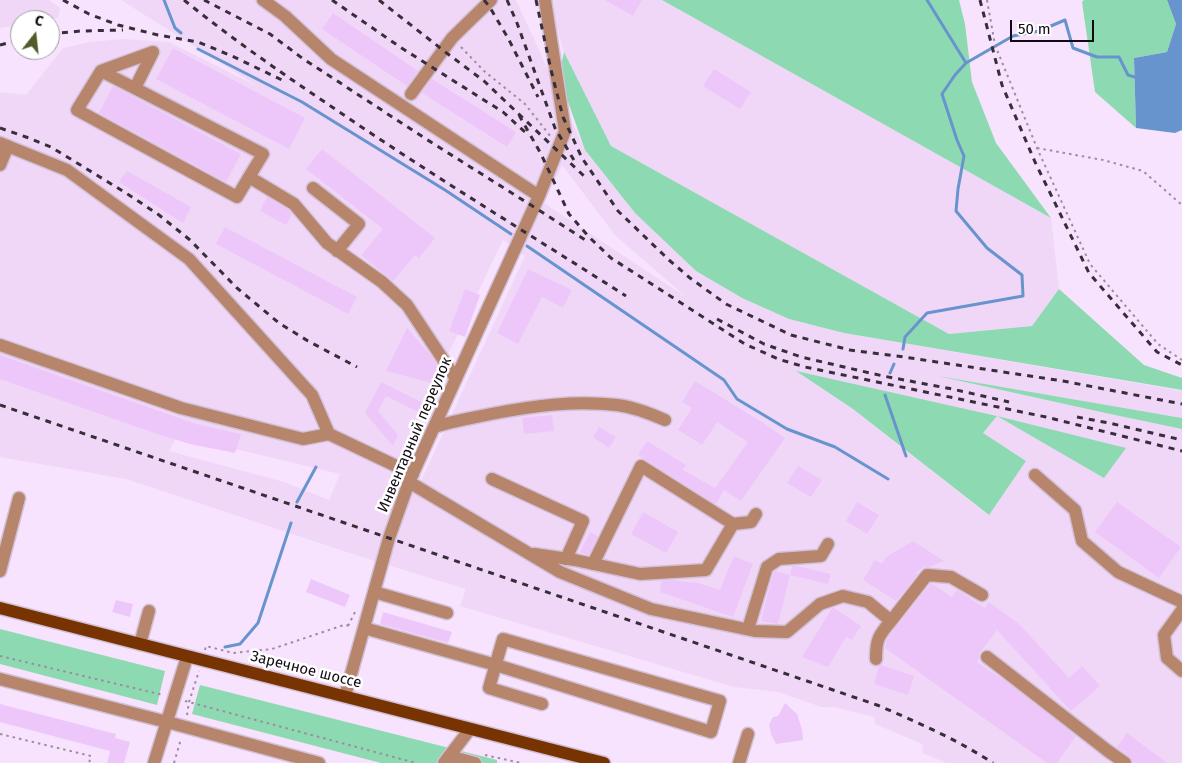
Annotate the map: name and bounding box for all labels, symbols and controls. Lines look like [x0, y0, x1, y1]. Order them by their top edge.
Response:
north arrow [10, 10, 60, 60]
scale bar [1012, 10, 1096, 42]
text: С [33, 12, 45, 30]
text: 50 m [1018, 20, 1051, 38]
street label: Инвентарный переулок [374, 355, 456, 515]
street label: Заречное шоссе [249, 648, 363, 692]

